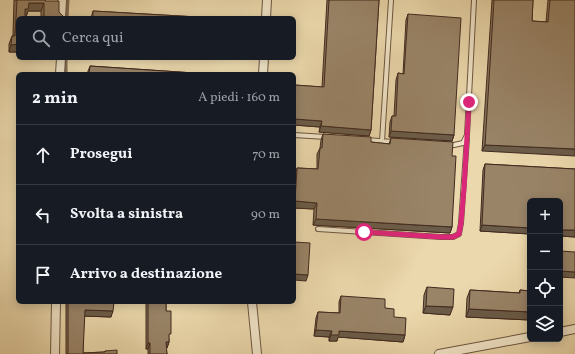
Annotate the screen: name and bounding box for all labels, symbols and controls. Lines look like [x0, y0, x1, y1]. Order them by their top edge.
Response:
search box [16, 16, 296, 60]
icon: search [30, 27, 52, 49]
text: Cerca qui [62, 28, 124, 49]
text: 2 min [32, 87, 78, 110]
text: A piedi · 160 m [198, 89, 280, 107]
route end [460, 93, 478, 111]
icon: ahead [32, 144, 54, 166]
text: Prosegui [70, 144, 133, 165]
text: 70 m [252, 146, 280, 164]
map controls [527, 198, 563, 342]
button: + [527, 198, 563, 234]
icon: left [32, 204, 54, 226]
text: Svolta a sinistra [70, 204, 183, 225]
text: 90 m [251, 206, 280, 224]
route start [355, 223, 373, 241]
button: − [527, 234, 563, 270]
icon: arrive [32, 264, 54, 286]
text: Arrivo a destinazione [70, 264, 222, 285]
button: locate [527, 270, 563, 306]
button: layers [527, 306, 563, 342]

